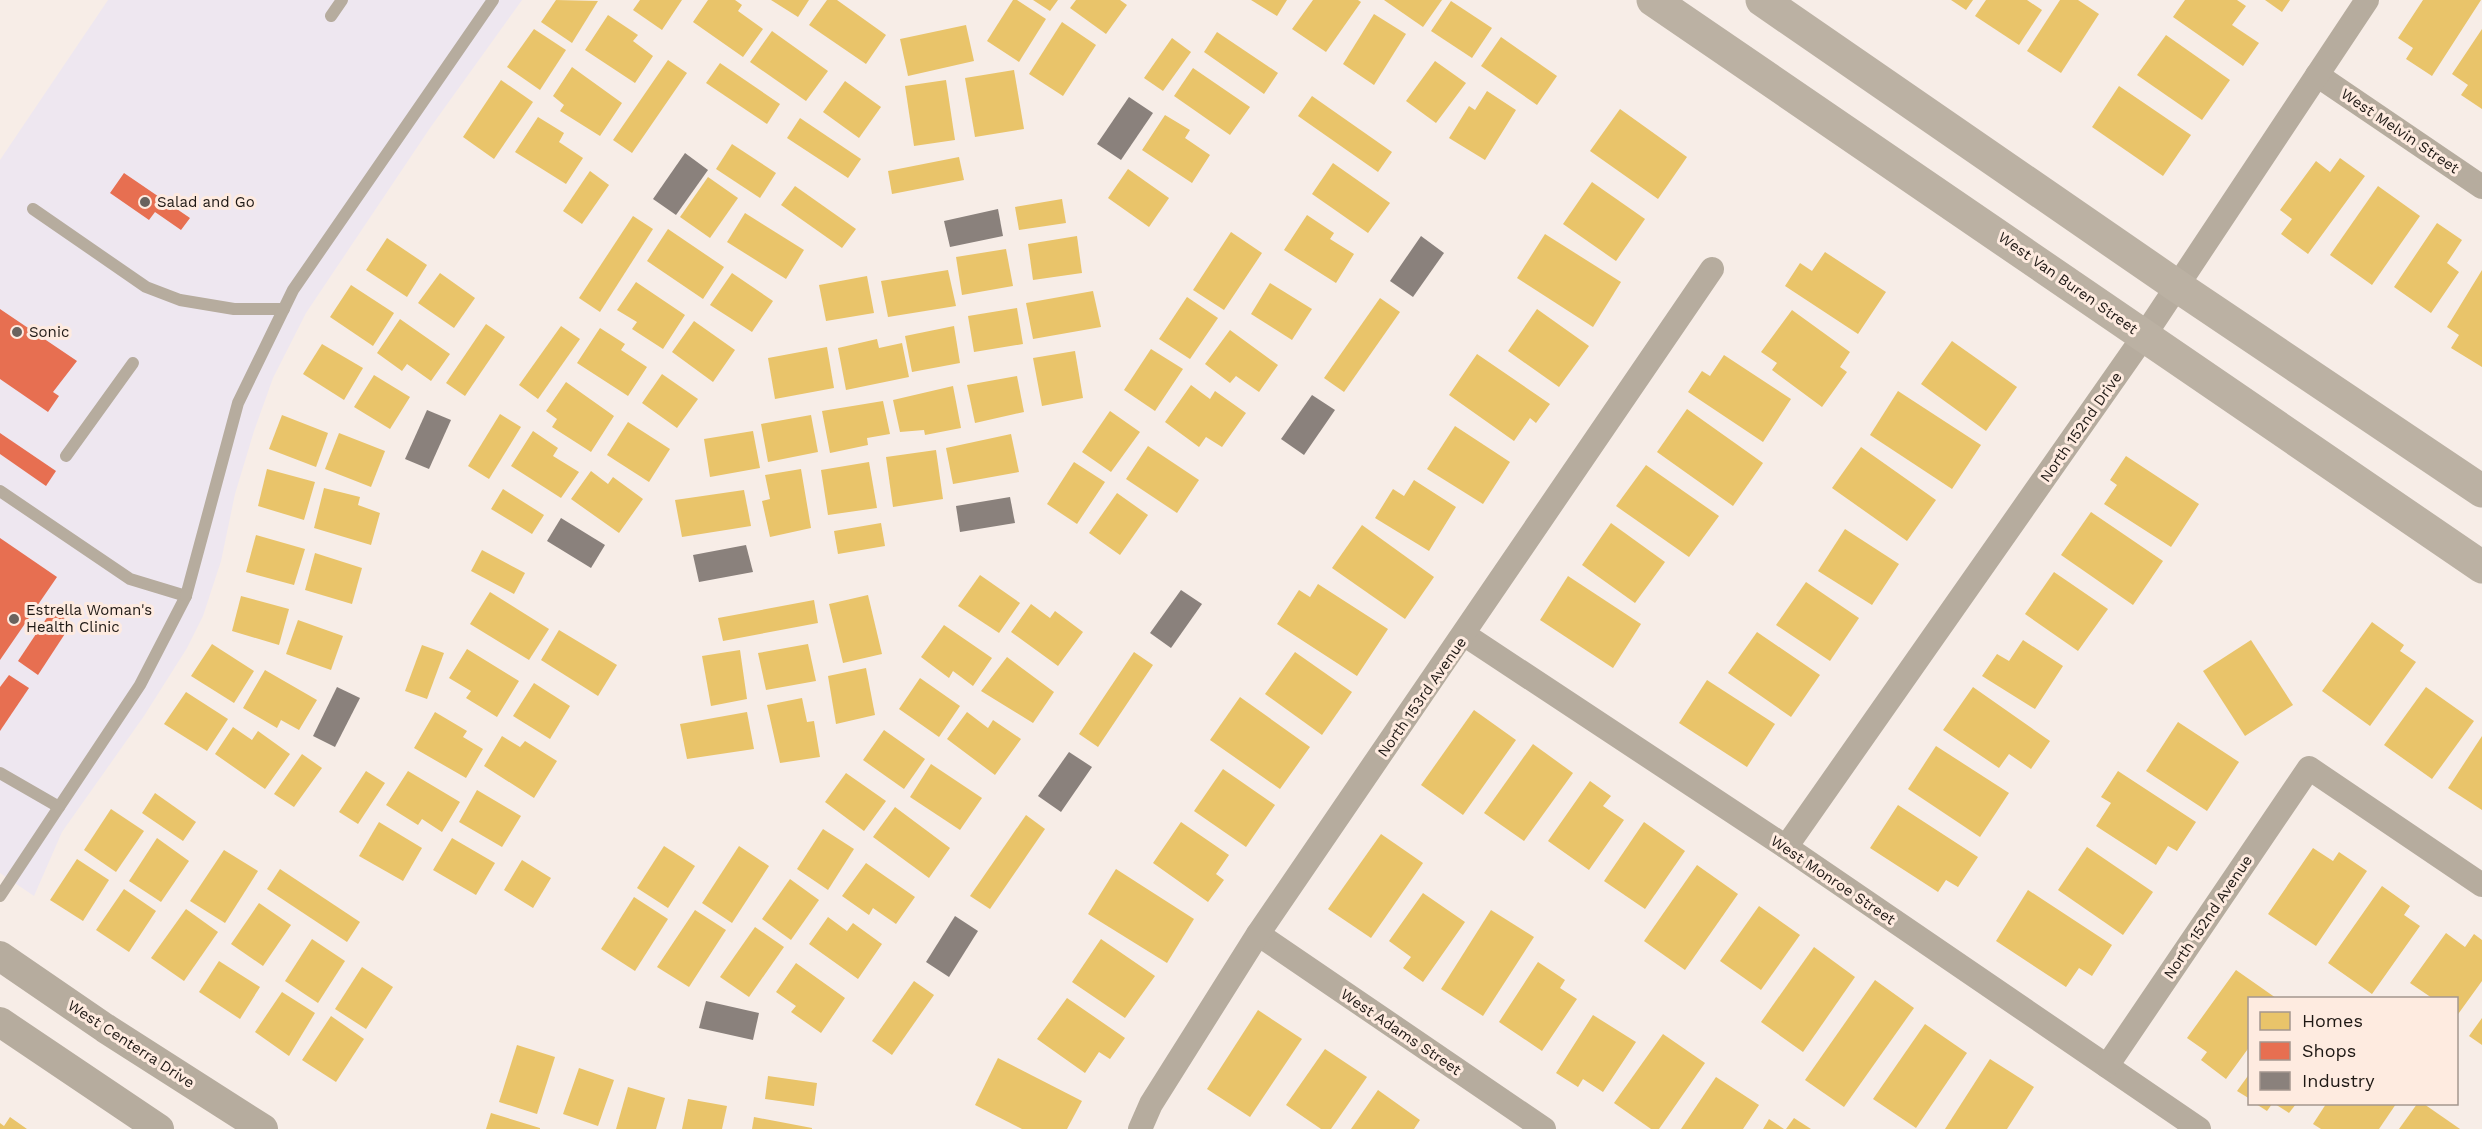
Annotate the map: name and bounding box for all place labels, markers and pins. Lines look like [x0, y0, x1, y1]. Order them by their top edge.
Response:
place label: Salad and Go [157, 193, 255, 211]
marker: Salad and Go [138, 195, 152, 209]
place label: Sonic [29, 323, 69, 341]
marker: Sonic [10, 325, 24, 339]
place label: Estrella Woman's Health Clinic [26, 601, 152, 636]
marker: Estrella Woman's Health Clinic [7, 612, 21, 626]

